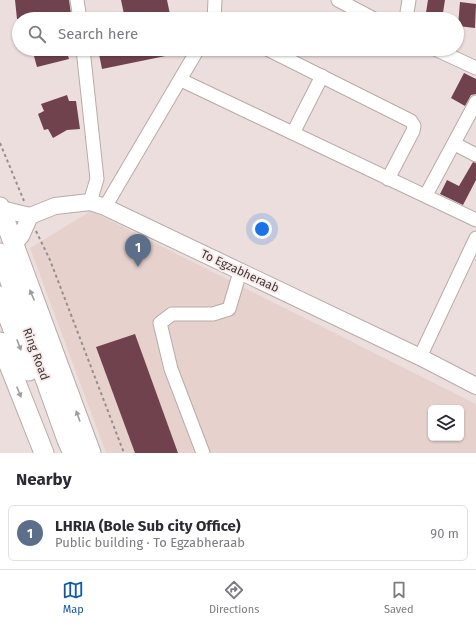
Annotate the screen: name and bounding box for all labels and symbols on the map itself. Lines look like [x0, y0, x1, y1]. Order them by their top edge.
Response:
your location [252, 219, 272, 239]
pin: 1 [125, 234, 151, 267]
street label: To Egzabheraab [199, 247, 281, 295]
one-way arrow [29, 288, 35, 300]
street label: Ring Road [20, 326, 52, 382]
one-way arrow [16, 340, 22, 352]
one-way arrow [16, 386, 22, 397]
one-way arrow [74, 410, 80, 422]

